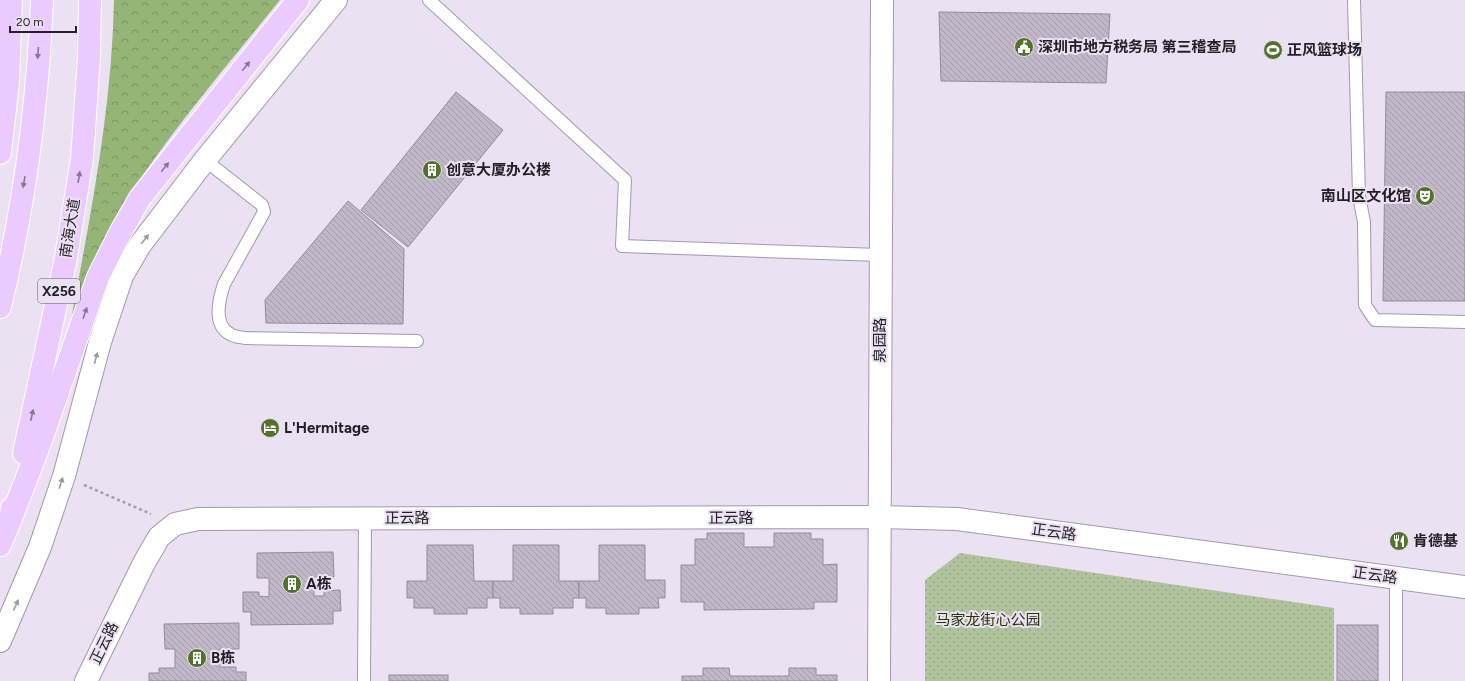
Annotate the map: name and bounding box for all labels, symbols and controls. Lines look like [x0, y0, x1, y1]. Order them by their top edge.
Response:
scale bar [10, 8, 76, 34]
text: 20 m [16, 15, 44, 29]
public building icon: 深圳市地方税务局 第三稽查局 [1013, 36, 1035, 58]
place label: 深圳市地方税务局 第三稽查局 [1038, 38, 1237, 56]
sports icon: 正风篮球场 [1262, 39, 1284, 61]
place label: 正风篮球场 [1287, 41, 1362, 59]
one-way arrow [35, 47, 42, 59]
one-way arrow [241, 60, 250, 71]
building icon: 创意大厦办公楼 [421, 159, 443, 181]
place label: 创意大厦办公楼 [446, 161, 551, 179]
one-way arrow [160, 162, 169, 173]
one-way arrow [76, 171, 82, 183]
one-way arrow [21, 176, 27, 188]
theatre icon: 南山区文化馆 [1414, 185, 1436, 207]
place label: 南山区文化馆 [1321, 187, 1411, 205]
street label: 南海大道 [56, 197, 84, 259]
one-way arrow [140, 233, 149, 244]
road number: X256 [38, 279, 80, 303]
one-way arrow [82, 307, 88, 319]
street label: 泉园路 [871, 317, 889, 363]
one-way arrow [93, 352, 99, 364]
one-way arrow [30, 408, 36, 421]
hotel icon: L'Hermitage [259, 417, 281, 439]
place label: L'Hermitage [284, 419, 370, 437]
one-way arrow [58, 477, 64, 489]
street label: 正云路 [384, 509, 430, 527]
street label: 正云路 [708, 509, 754, 527]
street label: 正云路 [1030, 520, 1078, 544]
restaurant icon: 肯德基 [1388, 530, 1410, 552]
place label: 肯德基 [1413, 532, 1458, 550]
street label: 正云路 [1351, 563, 1399, 587]
building icon: A栋 [281, 573, 303, 595]
place label: A栋 [306, 575, 332, 593]
one-way arrow [13, 600, 19, 611]
park label: 马家龙街心公园 [935, 611, 1041, 629]
street label: 正云路 [86, 619, 122, 667]
building icon: B栋 [186, 647, 208, 669]
place label: B栋 [211, 649, 235, 667]

